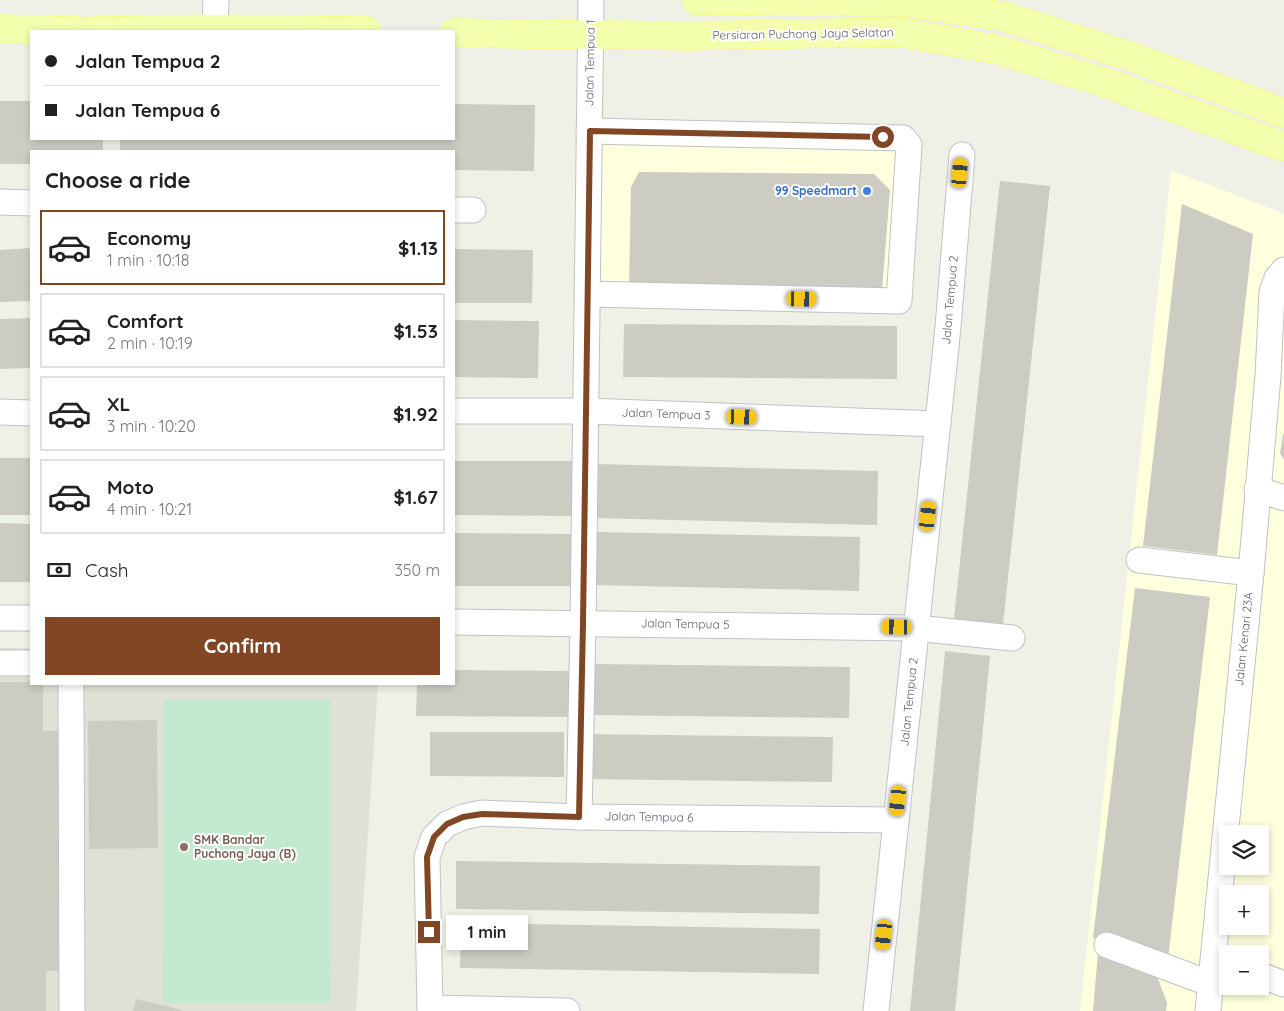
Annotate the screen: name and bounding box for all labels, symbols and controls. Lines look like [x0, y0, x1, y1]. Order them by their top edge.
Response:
street label: Jalan Tempua 1 [581, 19, 598, 107]
street label: Persiaran Puchong Jaya Selatan [712, 24, 894, 43]
text: Jalan Tempua 2 [75, 49, 221, 73]
text: Jalan Tempua 6 [75, 98, 220, 122]
route start [872, 126, 894, 148]
car [951, 157, 968, 189]
text: Choose a ride [45, 166, 190, 194]
place label: 99 Speedmart [775, 183, 857, 198]
marker: 99 Speedmart [861, 185, 873, 197]
icon: car [47, 225, 92, 270]
text: Economy [107, 226, 191, 250]
text: $1.13 [398, 236, 438, 260]
text: 1 min · 10:18 [107, 250, 189, 270]
street label: Jalan Tempua 2 [938, 255, 961, 345]
car [786, 291, 817, 307]
icon: car [47, 308, 92, 353]
text: Comfort [107, 309, 184, 333]
text: $1.53 [393, 319, 438, 343]
text: 2 min · 10:19 [107, 333, 193, 353]
icon: car [47, 391, 92, 436]
text: XL [107, 392, 130, 416]
text: $1.92 [393, 402, 438, 426]
street label: Jalan Tempua 3 [621, 404, 711, 423]
car [726, 409, 757, 425]
text: 3 min · 10:20 [107, 416, 196, 436]
icon: car [47, 474, 92, 519]
text: Moto [107, 475, 154, 499]
text: $1.67 [394, 485, 438, 509]
text: 4 min · 10:21 [107, 499, 192, 519]
car [918, 500, 937, 532]
icon: cash [45, 556, 73, 584]
text: Cash [85, 558, 129, 582]
text: 350 m [394, 560, 440, 580]
street label: Jalan Kenari 23A [1231, 591, 1256, 687]
street label: Jalan Tempua 5 [640, 615, 730, 632]
button: Confirm [45, 617, 440, 675]
car [881, 619, 912, 635]
street label: Jalan Tempua 2 [896, 656, 921, 747]
car [888, 785, 907, 817]
street label: Jalan Tempua 6 [604, 808, 694, 825]
map controls [1219, 825, 1269, 995]
button: layers [1219, 825, 1269, 875]
place label: SMK Bandar Puchong Jaya (B) [194, 832, 296, 861]
marker: SMK Bandar Puchong Jaya (B) [178, 841, 190, 853]
button: + [1219, 885, 1269, 935]
callout: 1 min [446, 914, 529, 950]
car [874, 919, 893, 951]
route end [418, 921, 440, 943]
text: 1 min [468, 922, 506, 942]
button: − [1219, 945, 1269, 995]

